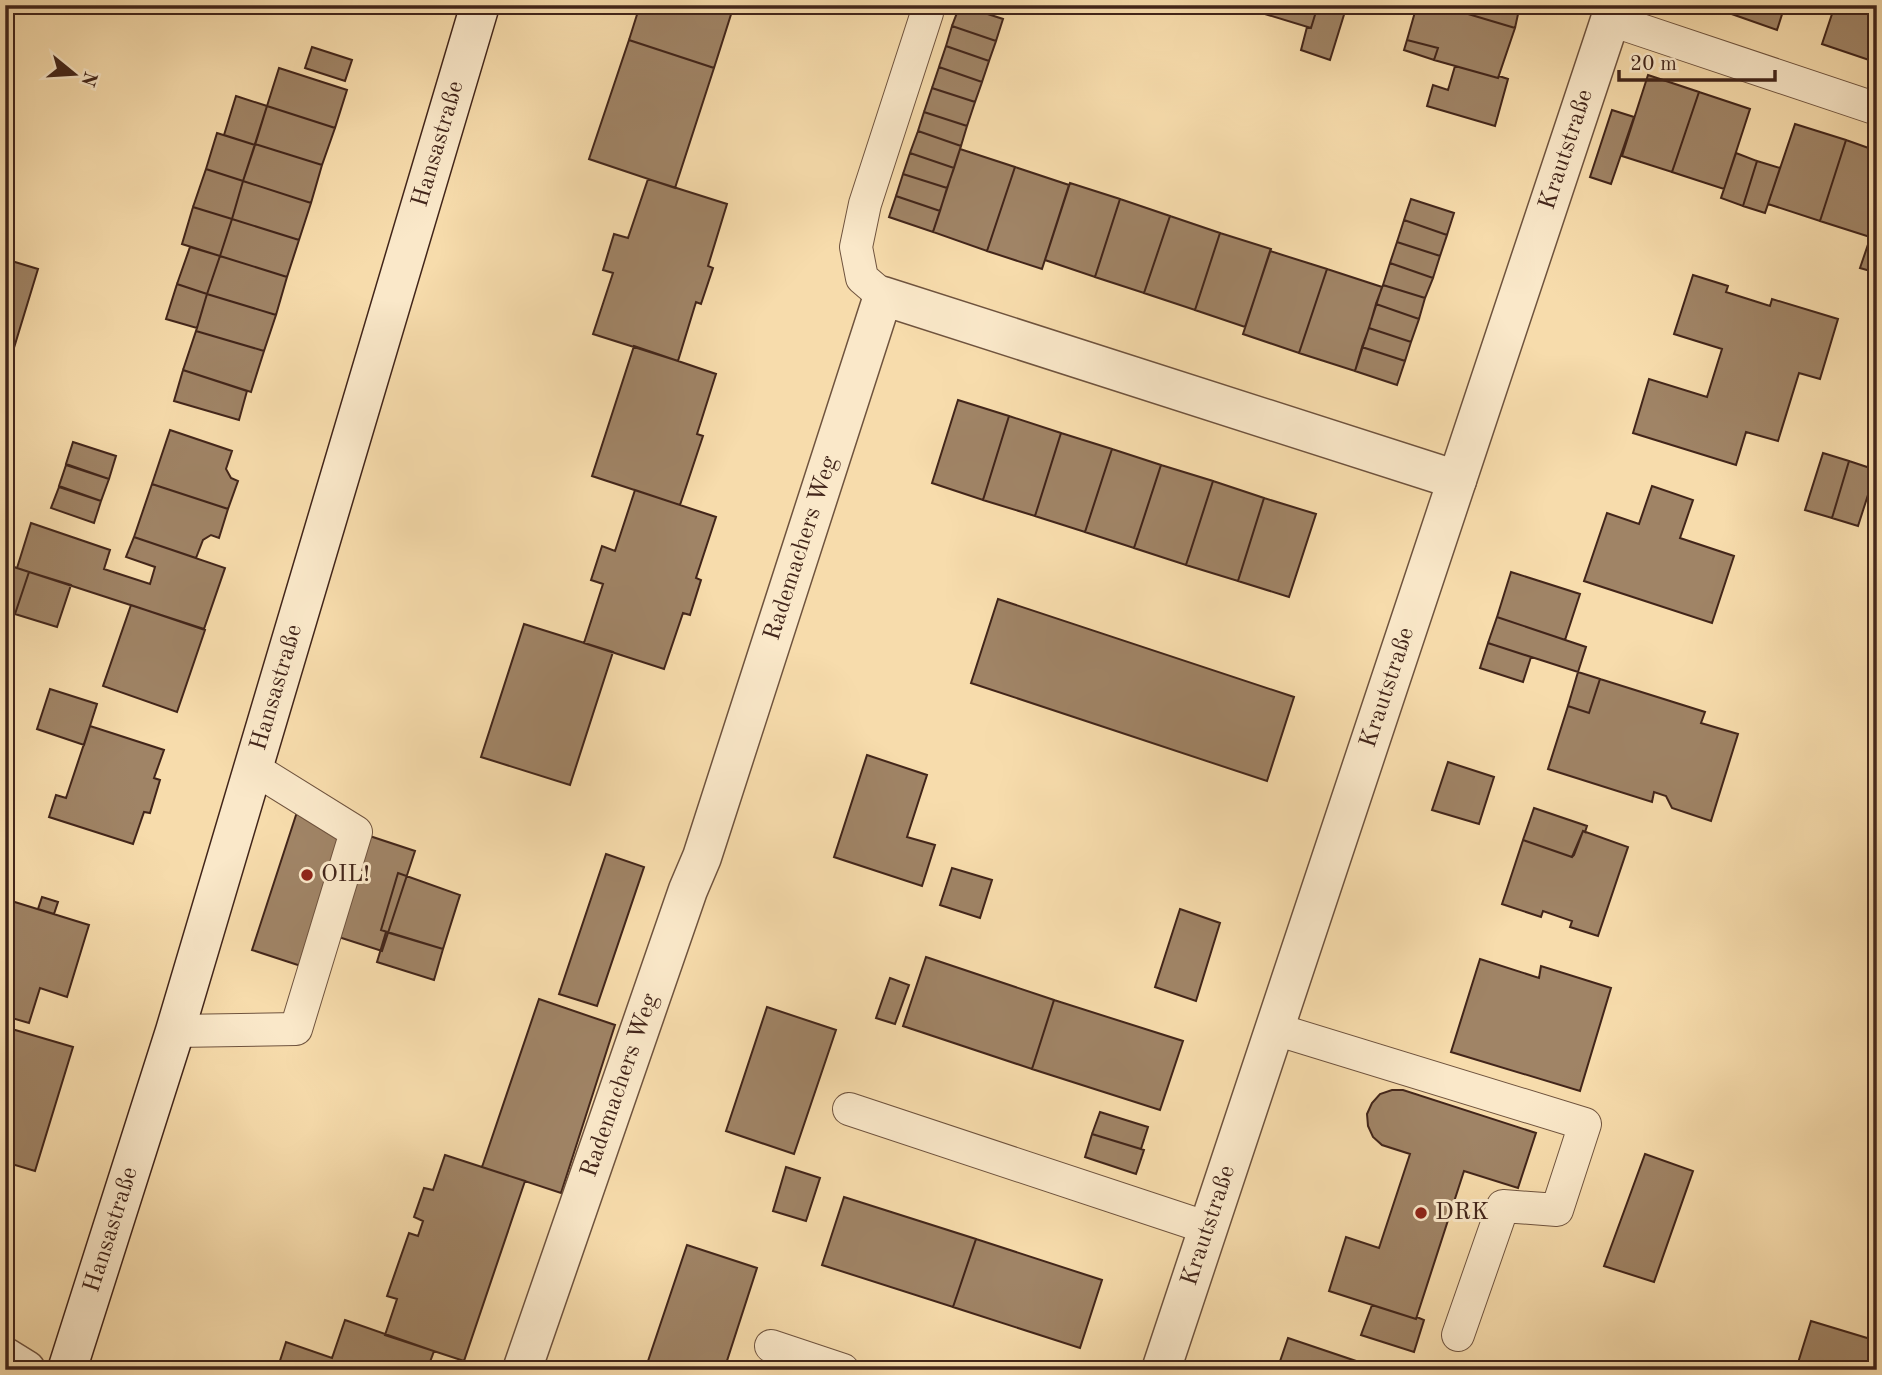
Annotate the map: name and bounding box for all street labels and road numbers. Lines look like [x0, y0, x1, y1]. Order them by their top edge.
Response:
street label: Hansastraße [409, 78, 469, 210]
street label: Krautstraße [1536, 86, 1598, 213]
street label: Rademachers Weg [761, 453, 843, 644]
street label: Hansastraße [247, 622, 307, 753]
street label: Krautstraße [1357, 625, 1419, 751]
street label: Rademachers Weg [578, 991, 663, 1180]
street label: Krautstraße [1178, 1163, 1240, 1289]
street label: Hansastraße [80, 1164, 143, 1296]

